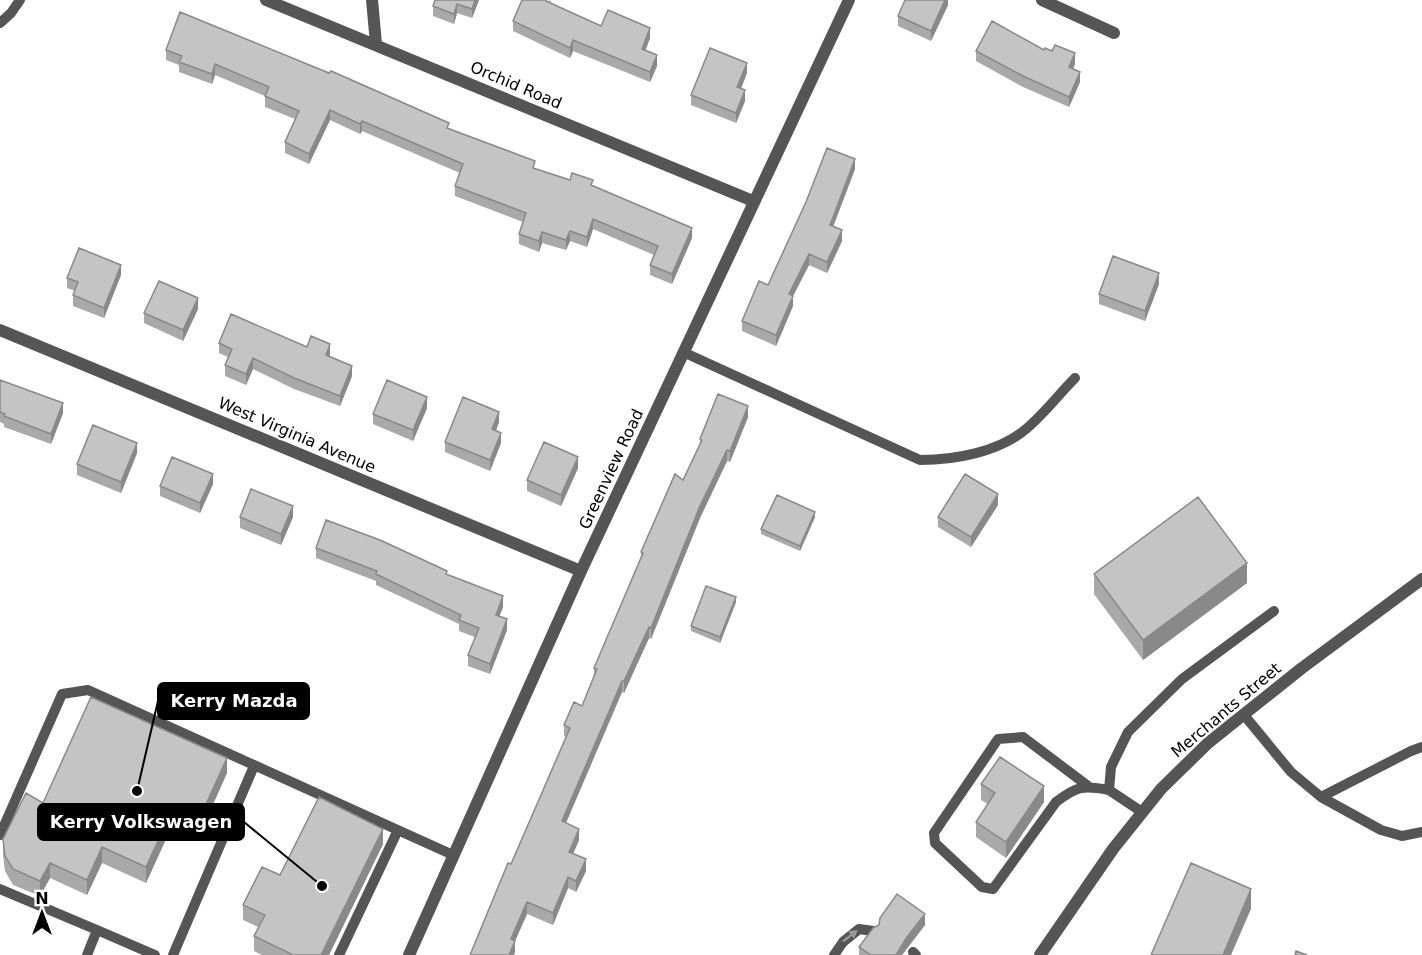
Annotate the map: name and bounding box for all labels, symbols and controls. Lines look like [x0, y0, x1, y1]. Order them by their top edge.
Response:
street label: Orchid Road [467, 57, 565, 113]
street label: West Virginia Avenue [215, 393, 379, 477]
street label: Greenview Road [575, 406, 647, 532]
street label: Merchants Street [1167, 659, 1285, 761]
callout: Kerry Mazda [158, 683, 309, 719]
text: Kerry Mazda [170, 690, 298, 711]
callout: Kerry Volkswagen [38, 804, 244, 840]
text: Kerry Volkswagen [50, 811, 232, 832]
north arrow [12, 883, 72, 943]
text: N [35, 889, 49, 908]
one-way arrow [843, 931, 858, 943]

